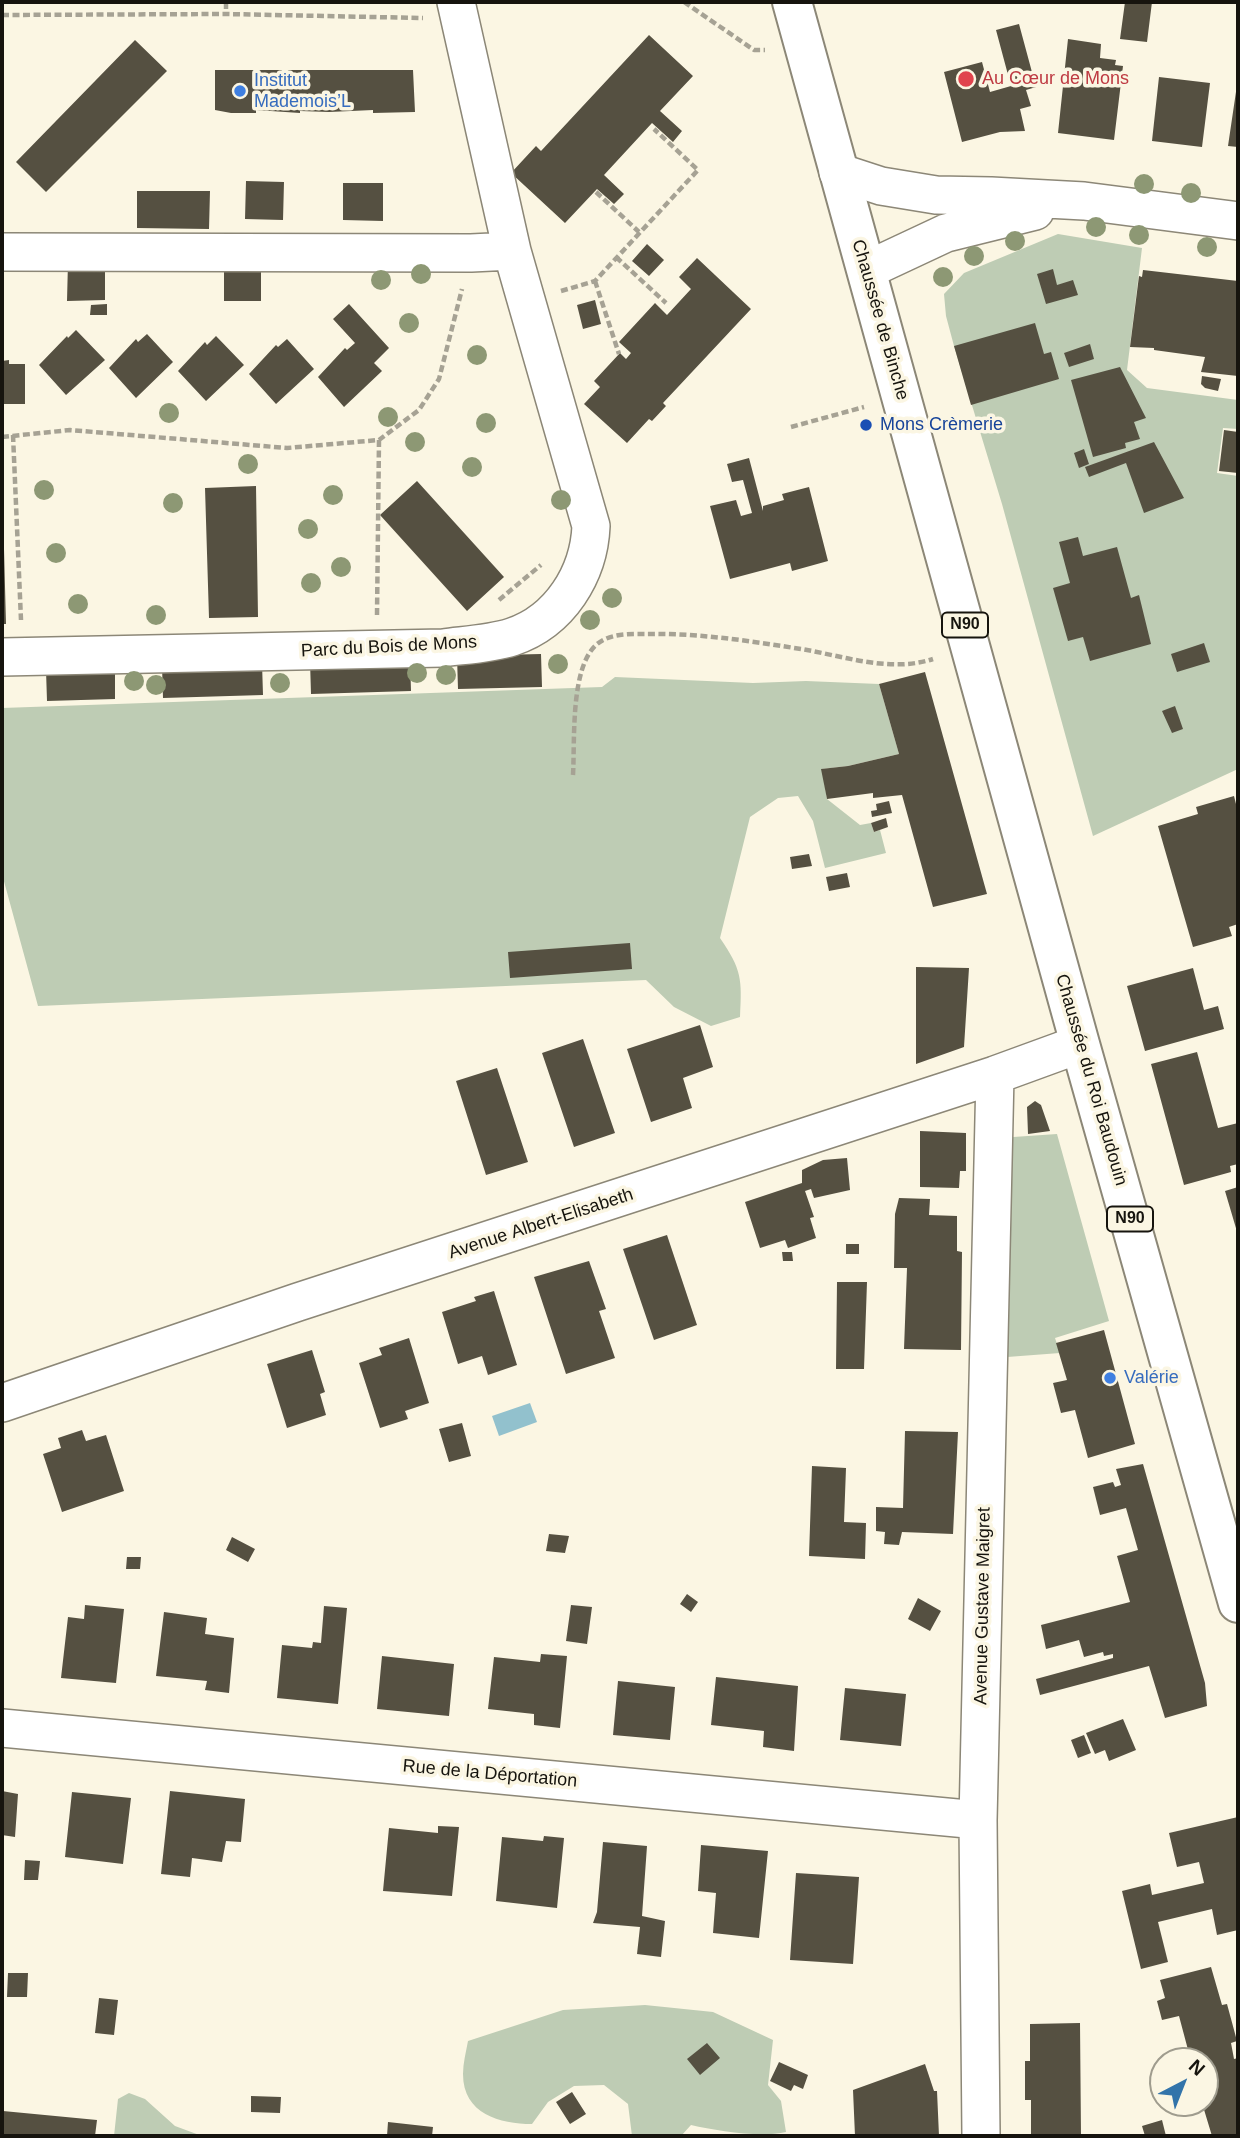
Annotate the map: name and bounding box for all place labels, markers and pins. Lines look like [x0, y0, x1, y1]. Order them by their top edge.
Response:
place label: Au Cœur de Mons [982, 68, 1129, 90]
marker: Au Cœur de Mons [956, 69, 976, 89]
place label: Institut Mademois’L [254, 70, 351, 112]
marker: Institut Mademois’L [232, 83, 248, 99]
place label: Mons Crèmerie [880, 414, 1003, 436]
marker: Mons Crèmerie [858, 417, 874, 433]
place label: Valérie [1124, 1367, 1179, 1389]
marker: Valérie [1102, 1370, 1118, 1386]

